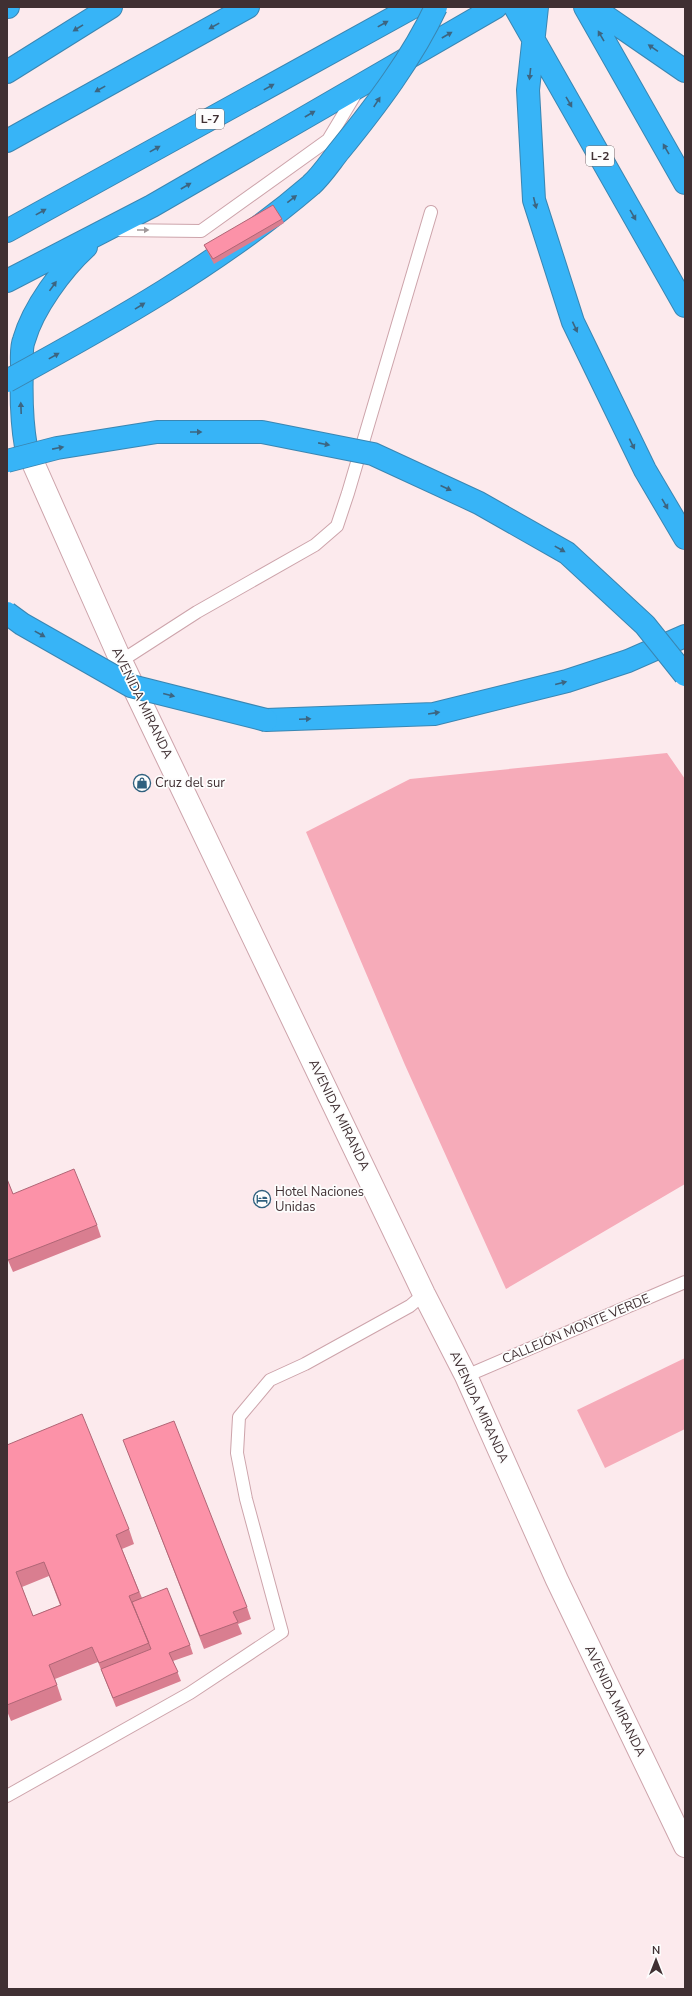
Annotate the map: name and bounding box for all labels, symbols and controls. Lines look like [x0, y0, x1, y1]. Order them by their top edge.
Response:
one-way arrow [377, 20, 388, 27]
one-way arrow [208, 23, 220, 29]
one-way arrow [72, 24, 84, 31]
one-way arrow [598, 30, 605, 42]
one-way arrow [441, 32, 453, 39]
one-way arrow [648, 44, 659, 52]
one-way arrow [527, 68, 533, 80]
one-way arrow [263, 83, 275, 90]
one-way arrow [94, 85, 106, 92]
one-way arrow [374, 96, 381, 108]
one-way arrow [565, 96, 572, 108]
road number: L-7 [196, 109, 224, 129]
one-way arrow [305, 111, 316, 118]
one-way arrow [662, 143, 669, 155]
one-way arrow [149, 146, 161, 153]
road number: L-2 [586, 146, 614, 166]
one-way arrow [180, 183, 192, 190]
one-way arrow [287, 196, 297, 204]
one-way arrow [533, 197, 539, 209]
one-way arrow [35, 209, 47, 216]
one-way arrow [630, 209, 637, 221]
one-way arrow [137, 227, 150, 233]
one-way arrow [49, 281, 57, 291]
one-way arrow [135, 302, 145, 310]
one-way arrow [572, 321, 578, 332]
one-way arrow [48, 353, 59, 359]
one-way arrow [18, 401, 24, 414]
one-way arrow [190, 429, 203, 435]
one-way arrow [629, 438, 635, 449]
one-way arrow [318, 441, 331, 447]
one-way arrow [52, 445, 65, 451]
one-way arrow [440, 485, 451, 491]
one-way arrow [661, 499, 669, 509]
one-way arrow [554, 546, 566, 553]
one-way arrow [34, 631, 45, 638]
street label: AVENIDA MIRANDA [107, 644, 177, 762]
one-way arrow [555, 679, 567, 685]
one-way arrow [163, 693, 175, 699]
one-way arrow [428, 710, 441, 716]
one-way arrow [299, 715, 311, 722]
shop icon: Cruz del sur [132, 773, 152, 793]
place label: Cruz del sur [155, 774, 225, 792]
street label: AVENIDA MIRANDA [304, 1056, 374, 1174]
place label: Hotel Naciones Unidas [275, 1183, 364, 1216]
hotel icon: Hotel Naciones Unidas [252, 1189, 272, 1209]
street label: CALLEJÓN MONTE VERDE [499, 1289, 653, 1368]
street label: AVENIDA MIRANDA [445, 1348, 513, 1466]
street label: AVENIDA MIRANDA [580, 1642, 650, 1760]
north arrow [636, 1940, 676, 1980]
text: N [652, 1943, 660, 1958]

